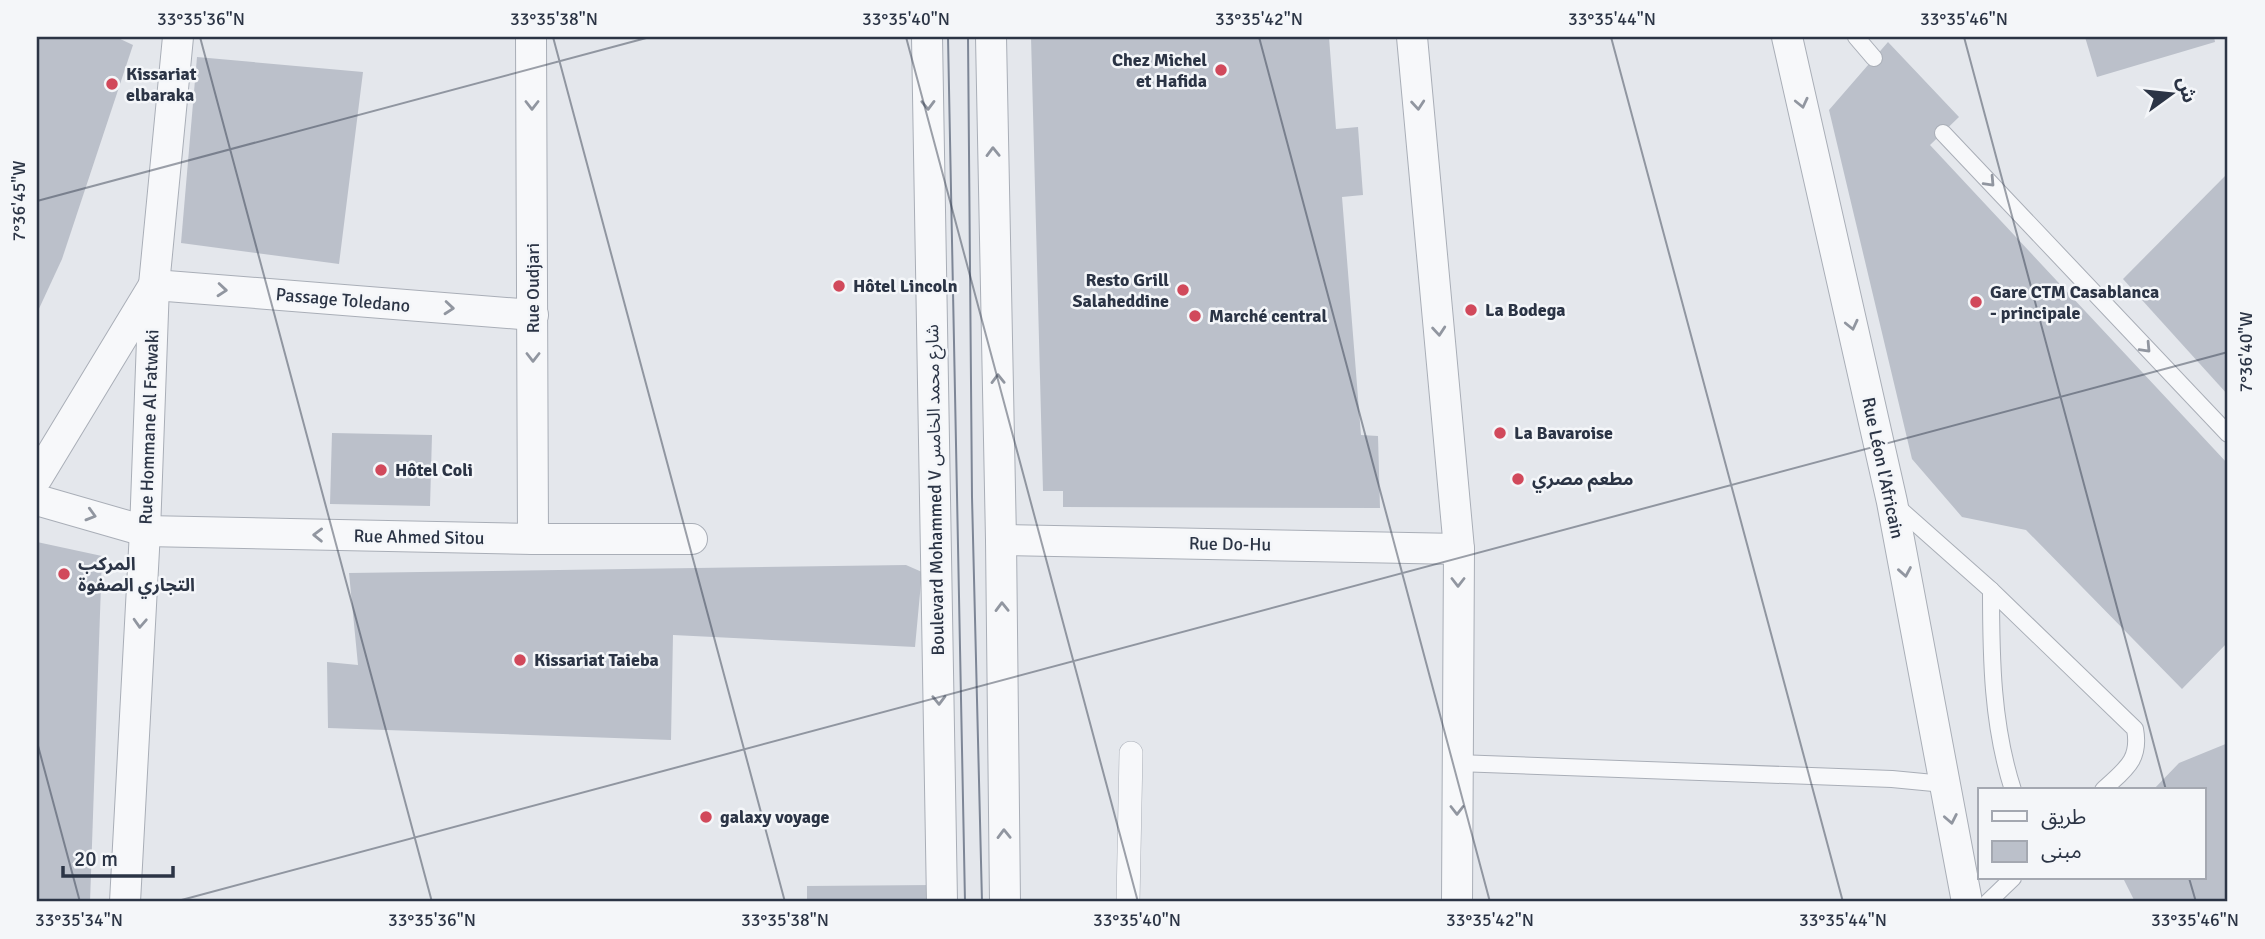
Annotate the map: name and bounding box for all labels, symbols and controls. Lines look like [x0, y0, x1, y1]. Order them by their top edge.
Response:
text: 33°35'36"N [157, 8, 245, 30]
text: 33°35'38"N [510, 8, 598, 30]
text: 33°35'40"N [862, 8, 950, 30]
text: 33°35'42"N [1215, 8, 1303, 30]
text: 33°35'44"N [1568, 8, 1656, 30]
text: 33°35'46"N [1920, 8, 2008, 30]
place label: Chez Michel et Hafida [1112, 49, 1207, 92]
north arrow [2136, 60, 2206, 130]
marker: Chez Michel et Hafida [1213, 62, 1229, 78]
place label: Kissariat elbaraka [126, 63, 197, 106]
text: ش [2171, 74, 2201, 106]
marker: Kissariat elbaraka [104, 76, 120, 92]
one-way arrow [1794, 97, 1808, 109]
one-way arrow [524, 100, 540, 111]
one-way arrow [920, 100, 936, 111]
one-way arrow [1410, 100, 1425, 111]
one-way arrow [985, 146, 1001, 156]
text: 7°36'45"W [8, 160, 30, 242]
one-way arrow [1982, 174, 1995, 187]
street label: Rue Oudjari [522, 243, 544, 333]
place label: Resto Grill Salaheddine [1073, 269, 1169, 312]
place label: Hôtel Lincoln [853, 275, 958, 297]
marker: Hôtel Lincoln [831, 278, 847, 294]
place label: Gare CTM Casablanca - principale [1990, 281, 2159, 324]
marker: Resto Grill Salaheddine [1175, 282, 1191, 298]
one-way arrow [217, 283, 228, 298]
street label: Passage Toledano [275, 283, 411, 317]
marker: Gare CTM Casablanca - principale [1968, 294, 1984, 310]
place label: La Bodega [1485, 299, 1566, 321]
one-way arrow [443, 300, 454, 315]
marker: La Bodega [1463, 302, 1479, 318]
place label: Marché central [1209, 305, 1327, 327]
marker: Marché central [1187, 308, 1203, 324]
text: 7°36'40"W [2235, 311, 2257, 393]
one-way arrow [1844, 319, 1858, 331]
street label: Boulevard Mohammed V شارع محمد الخامس [921, 324, 952, 656]
one-way arrow [1431, 326, 1446, 337]
street label: Rue Hommane Al Fatwaki [135, 329, 163, 525]
one-way arrow [2138, 340, 2151, 353]
one-way arrow [525, 352, 541, 363]
one-way arrow [990, 373, 1005, 384]
street label: Rue Léon l'Africain [1857, 395, 1909, 541]
place label: La Bavaroise [1514, 422, 1613, 444]
marker: La Bavaroise [1492, 425, 1508, 441]
place label: Hôtel Coli [395, 459, 473, 481]
marker: Hôtel Coli [373, 462, 389, 478]
place label: مطعم مصري [1532, 468, 1633, 493]
marker: مطعم مصري [1510, 471, 1526, 487]
one-way arrow [85, 507, 97, 521]
street label: Rue Ahmed Sitou [353, 525, 485, 549]
one-way arrow [312, 527, 323, 542]
street label: Rue Do-Hu [1189, 532, 1271, 556]
place label: المركب التجاري الصفوة [78, 553, 195, 599]
marker: المركب التجاري الصفوة [56, 566, 72, 582]
one-way arrow [1896, 566, 1911, 578]
one-way arrow [1450, 578, 1466, 588]
one-way arrow [994, 601, 1010, 611]
one-way arrow [133, 618, 148, 629]
place label: Kissariat Taieba [534, 649, 659, 671]
marker: Kissariat Taieba [512, 652, 528, 668]
one-way arrow [931, 695, 946, 706]
legend [1978, 788, 2206, 880]
text: طريق [2041, 804, 2086, 830]
one-way arrow [1449, 805, 1465, 816]
place label: galaxy voyage [720, 806, 830, 828]
marker: galaxy voyage [698, 809, 714, 825]
one-way arrow [1942, 813, 1957, 825]
one-way arrow [996, 828, 1012, 839]
scale bar [63, 834, 173, 878]
text: مبنى [2041, 838, 2082, 864]
text: 20 m [74, 846, 118, 872]
text: 33°35'34"N [35, 909, 123, 931]
text: 33°35'36"N [388, 909, 476, 931]
text: 33°35'38"N [741, 909, 829, 931]
text: 33°35'40"N [1093, 909, 1181, 931]
text: 33°35'42"N [1446, 909, 1534, 931]
text: 33°35'44"N [1799, 909, 1887, 931]
text: 33°35'46"N [2151, 909, 2239, 931]

